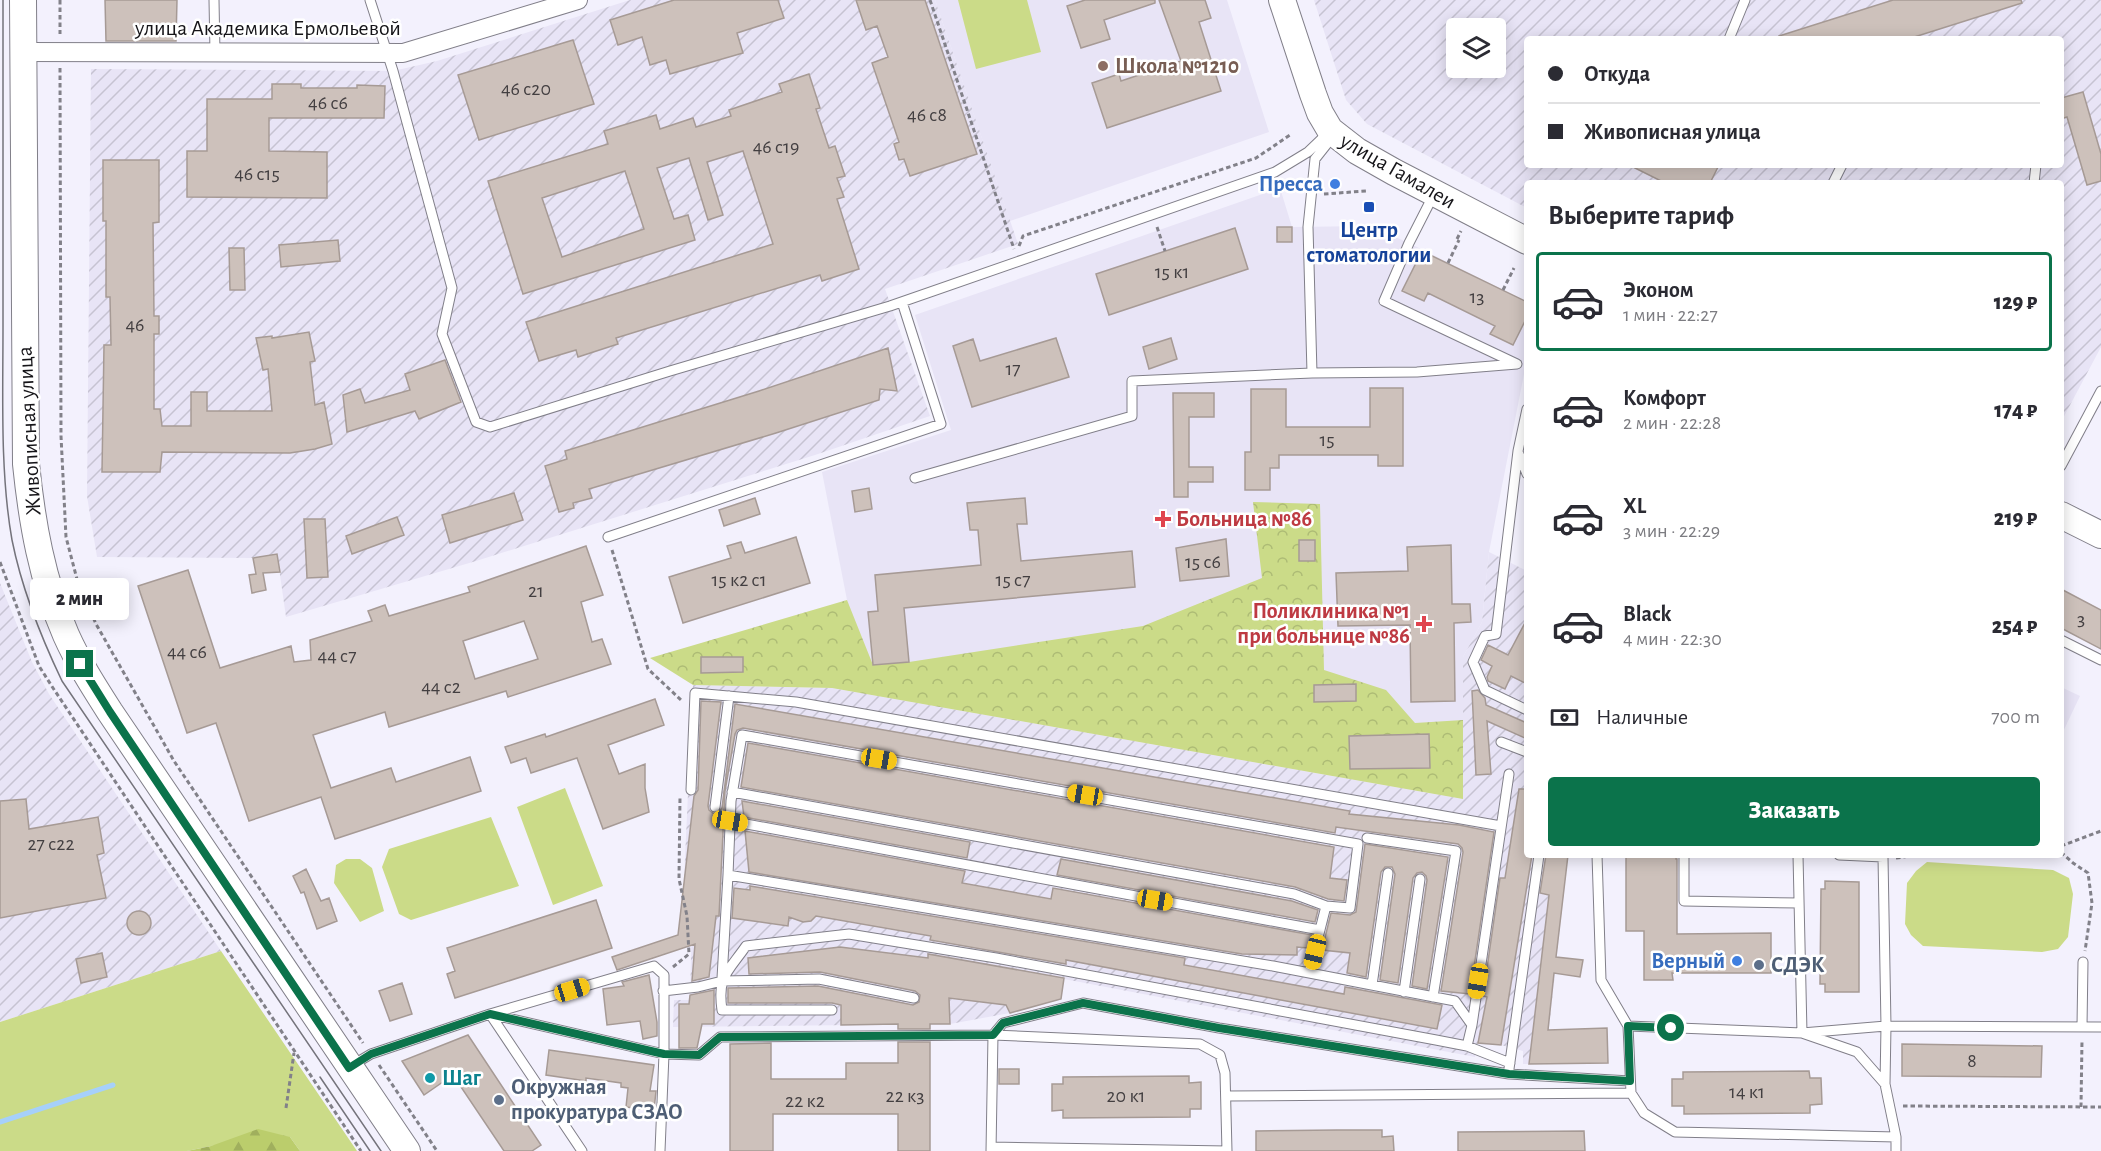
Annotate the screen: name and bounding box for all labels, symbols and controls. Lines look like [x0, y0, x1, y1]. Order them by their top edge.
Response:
street label: улица Академика Ермольевой [134, 17, 401, 39]
map controls [1446, 18, 1506, 78]
button: layers [1446, 18, 1506, 78]
place label: Школа №1210 [1115, 55, 1239, 77]
marker: Школа №1210 [1096, 59, 1110, 73]
text: Откуда [1584, 63, 1650, 85]
house number: 46 с20 [501, 79, 551, 99]
house number: 46 с6 [308, 93, 348, 113]
house number: 46 с8 [907, 105, 947, 125]
text: Живописная улица [1584, 121, 1761, 143]
street label: улица Гамалеи [1336, 129, 1459, 213]
house number: 46 с19 [753, 137, 799, 157]
house number: 46 с15 [234, 164, 280, 184]
place label: Пресса [1259, 173, 1323, 195]
marker: Пресса [1328, 177, 1342, 191]
marker: Центр стоматологии [1362, 200, 1376, 214]
text: Выберите тариф [1548, 202, 1734, 229]
place label: Центр стоматологии [1307, 219, 1431, 266]
house number: 15 к1 [1155, 262, 1189, 282]
icon: car [1551, 275, 1605, 329]
text: Эконом [1623, 279, 1694, 301]
house number: 13 [1469, 287, 1485, 307]
text: 129 ₽ [1994, 291, 2037, 313]
text: 1 мин · 22:27 [1623, 305, 1718, 325]
house number: 46 [125, 315, 145, 335]
street label: Живописная улица [14, 346, 44, 516]
house number: 17 [1005, 359, 1021, 379]
icon: car [1551, 383, 1605, 437]
text: Комфорт [1623, 387, 1706, 409]
text: 174 ₽ [1994, 399, 2037, 421]
text: 2 мин · 22:28 [1623, 413, 1721, 433]
house number: 15 [1319, 430, 1335, 450]
icon: car [1551, 491, 1605, 545]
text: XL [1623, 495, 1646, 517]
text: 219 ₽ [1994, 507, 2037, 529]
place label: Больница №86 [1176, 508, 1312, 530]
marker: Больница №86 [1154, 510, 1172, 528]
text: 3 мин · 22:29 [1623, 521, 1720, 541]
house number: 15 с6 [1185, 552, 1221, 572]
house number: 15 к2 с1 [711, 570, 767, 590]
house number: 15 с7 [996, 570, 1030, 590]
callout: 2 мин [31, 577, 130, 619]
house number: 21 [528, 581, 544, 601]
text: 2 мин [56, 589, 103, 609]
icon: car [1551, 599, 1605, 653]
place label: Поликлиника №1 при больнице №86 [1237, 600, 1410, 647]
text: Black [1623, 603, 1671, 625]
house number: 3 [2077, 609, 2085, 629]
marker: Поликлиника №1 при больнице №86 [1415, 615, 1433, 633]
text: 254 ₽ [1992, 615, 2037, 637]
text: 4 мин · 22:30 [1623, 629, 1722, 649]
house number: 44 с6 [167, 642, 207, 662]
house number: 44 с7 [318, 646, 356, 666]
route end [66, 650, 93, 677]
house number: 44 с2 [421, 677, 461, 697]
icon: cash [1548, 701, 1581, 734]
text: Наличные [1596, 706, 1688, 728]
text: 700 m [1991, 707, 2040, 727]
car [860, 747, 898, 771]
button: Заказать [1548, 777, 2040, 846]
car [1066, 783, 1104, 807]
car [711, 809, 749, 833]
house number: 27 с22 [27, 834, 75, 854]
car [1136, 888, 1174, 912]
car [1302, 932, 1328, 972]
place label: Верный [1651, 950, 1725, 972]
marker: Верный [1730, 954, 1744, 968]
place label: СДЭК [1771, 954, 1825, 976]
marker: СДЭК [1752, 958, 1766, 972]
car [1466, 962, 1490, 1000]
car [552, 976, 592, 1004]
route start [1657, 1014, 1684, 1041]
house number: 8 [1967, 1051, 1977, 1071]
place label: Шаг [442, 1067, 482, 1089]
marker: Шаг [423, 1071, 437, 1085]
place label: Окружная прокуратура СЗАО [511, 1076, 683, 1124]
house number: 14 к1 [1729, 1082, 1765, 1102]
house number: 22 к3 [886, 1086, 924, 1106]
house number: 20 к1 [1106, 1086, 1146, 1106]
house number: 22 к2 [785, 1091, 825, 1111]
marker: Окружная прокуратура СЗАО [492, 1093, 506, 1107]

